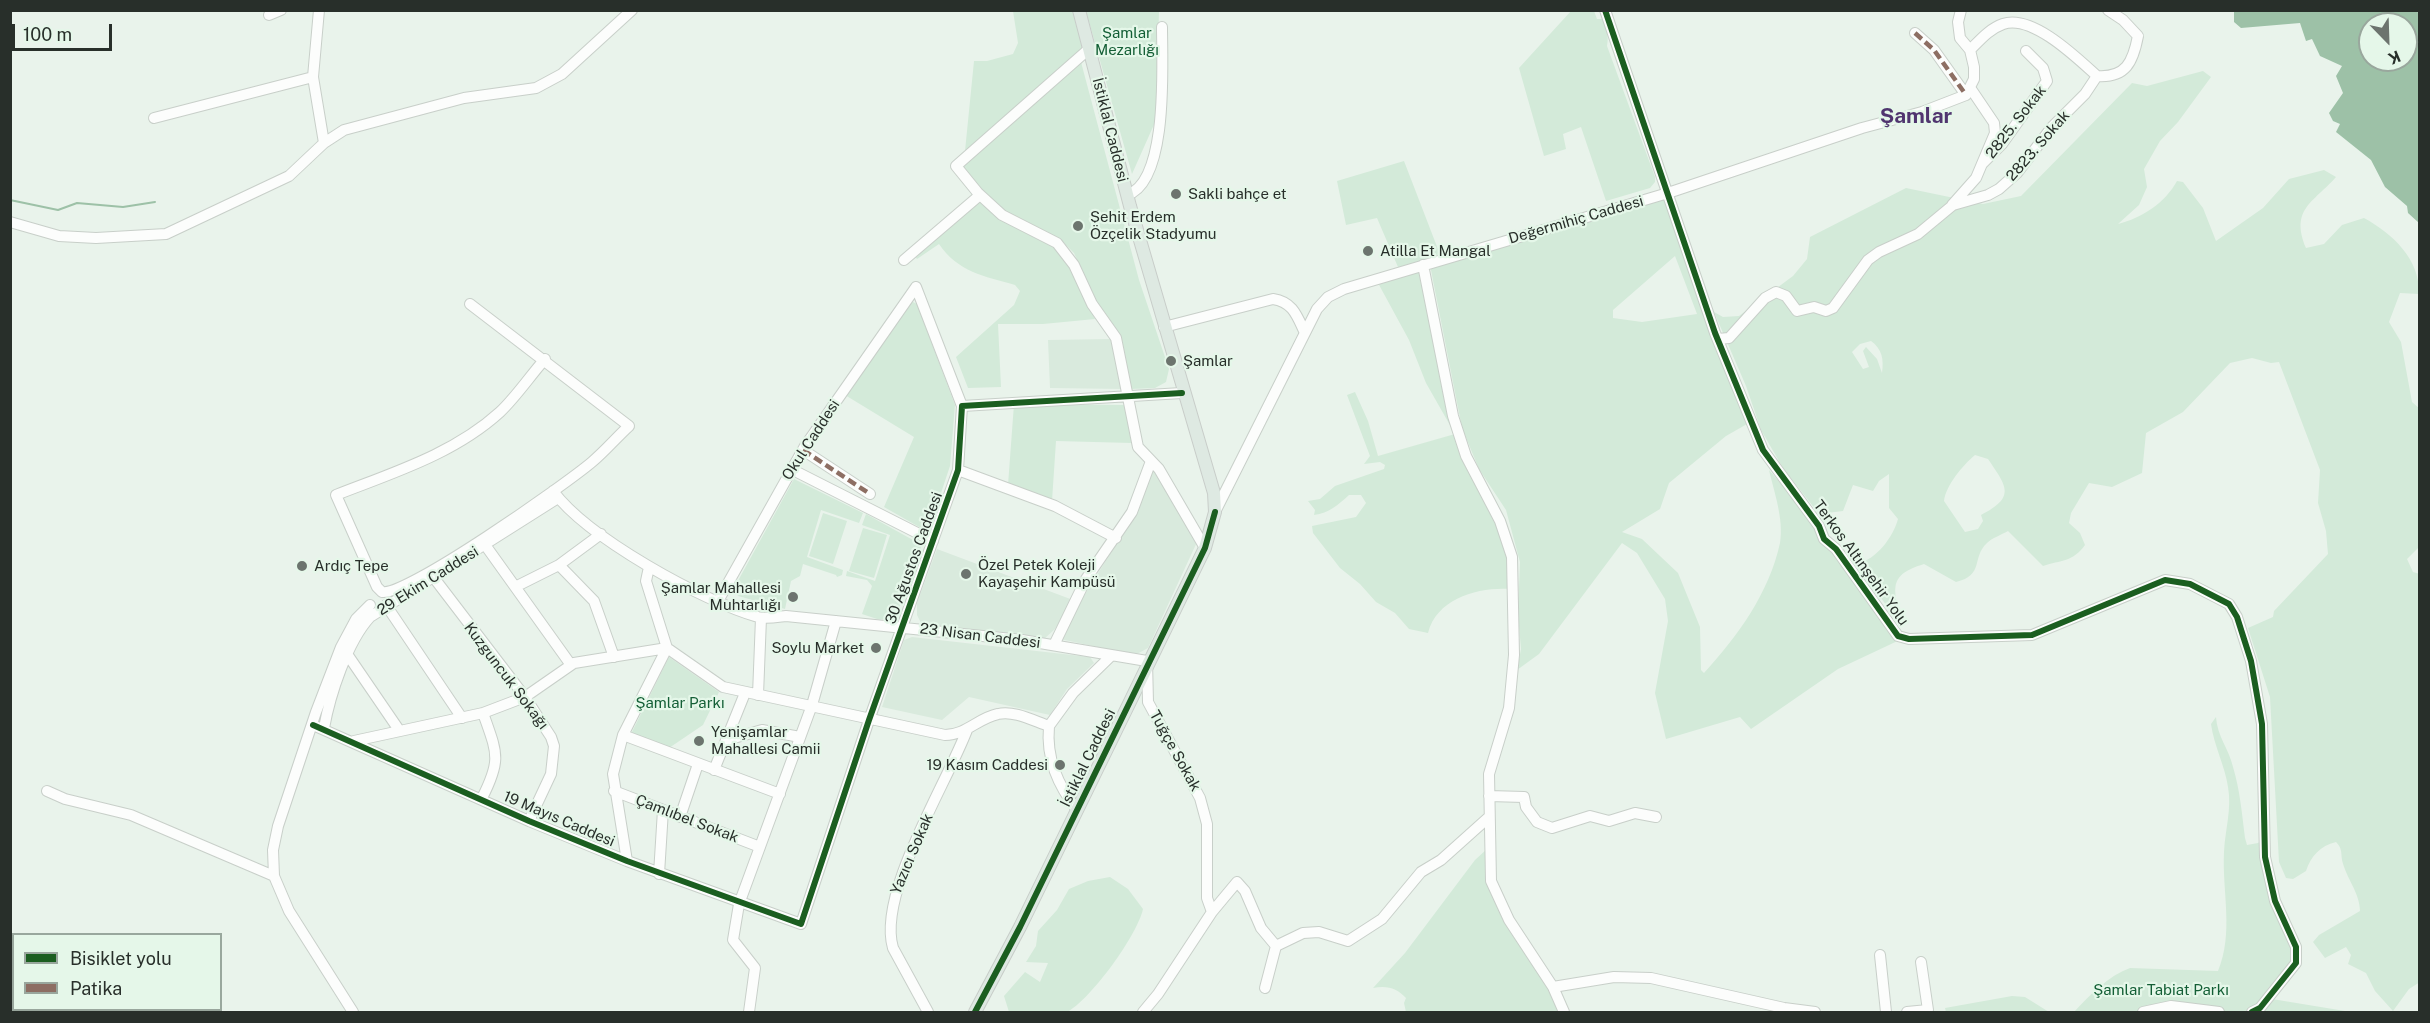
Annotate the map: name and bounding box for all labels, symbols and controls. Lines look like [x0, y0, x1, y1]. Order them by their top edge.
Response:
scale bar [15, 12, 116, 50]
north arrow [2358, 12, 2418, 72]
text: 100 m [23, 24, 72, 45]
park label: Şamlar Mezarlığı [1095, 24, 1159, 59]
text: K [2385, 46, 2403, 68]
street label: İstiklal Caddesi [1088, 76, 1132, 184]
street label: 2825. Sokak [1982, 82, 2050, 162]
district label: Şamlar [1880, 104, 1952, 130]
street label: 2823. Sokak [2002, 107, 2074, 185]
place label: Sakli bahçe et [1188, 185, 1287, 203]
marker: Sakli bahçe et [1169, 187, 1183, 201]
street label: Değermihiç Caddesi [1507, 192, 1645, 248]
place label: Şehit Erdem Özçelik Stadyumu [1090, 208, 1216, 243]
marker: Şehit Erdem Özçelik Stadyumu [1071, 219, 1085, 233]
place label: Atilla Et Mangal [1380, 242, 1491, 260]
marker: Atilla Et Mangal [1361, 244, 1375, 258]
place label: Şamlar [1183, 352, 1233, 370]
marker: Şamlar [1164, 354, 1178, 368]
street label: Okul Caddesi [778, 396, 844, 484]
street label: 30 Ağustos Caddesi [882, 489, 946, 627]
street label: Terkos Altınşehir Yolu [1810, 497, 1912, 629]
street label: 29 Ekim Caddesi [374, 543, 482, 619]
place label: Özel Petek Koleji Kayaşehir Kampüsü [978, 556, 1116, 591]
place label: Ardıç Tepe [314, 557, 389, 575]
marker: Ardıç Tepe [295, 559, 309, 573]
marker: Özel Petek Koleji Kayaşehir Kampüsü [959, 567, 973, 581]
place label: Şamlar Mahallesi Muhtarlığı [661, 579, 781, 614]
marker: Şamlar Mahallesi Muhtarlığı [786, 590, 800, 604]
street label: Kuzguncuk Sokağı [460, 619, 552, 733]
street label: 23 Nisan Caddesi [919, 620, 1041, 652]
place label: Soylu Market [771, 639, 864, 657]
marker: Soylu Market [869, 641, 883, 655]
park label: Şamlar Parkı [635, 694, 725, 712]
street label: İstiklal Caddesi [1056, 706, 1120, 810]
street label: Tuğçe Sokak [1145, 707, 1205, 795]
place label: Yenişamlar Mahallesi Camii [711, 723, 820, 758]
marker: Yenişamlar Mahallesi Camii [692, 734, 706, 748]
place label: 19 Kasım Caddesi [926, 756, 1048, 774]
marker: 19 Kasım Caddesi [1053, 758, 1067, 772]
street label: 19 Mayıs Caddesi [501, 787, 617, 851]
street label: Çamlıbel Sokak [633, 791, 741, 847]
street label: Yazıcı Sokak [887, 811, 937, 897]
legend [12, 933, 222, 1011]
text: Bisiklet yolu [70, 948, 172, 969]
text: Patika [70, 978, 122, 999]
park label: Şamlar Tabiat Parkı [2093, 981, 2229, 999]

